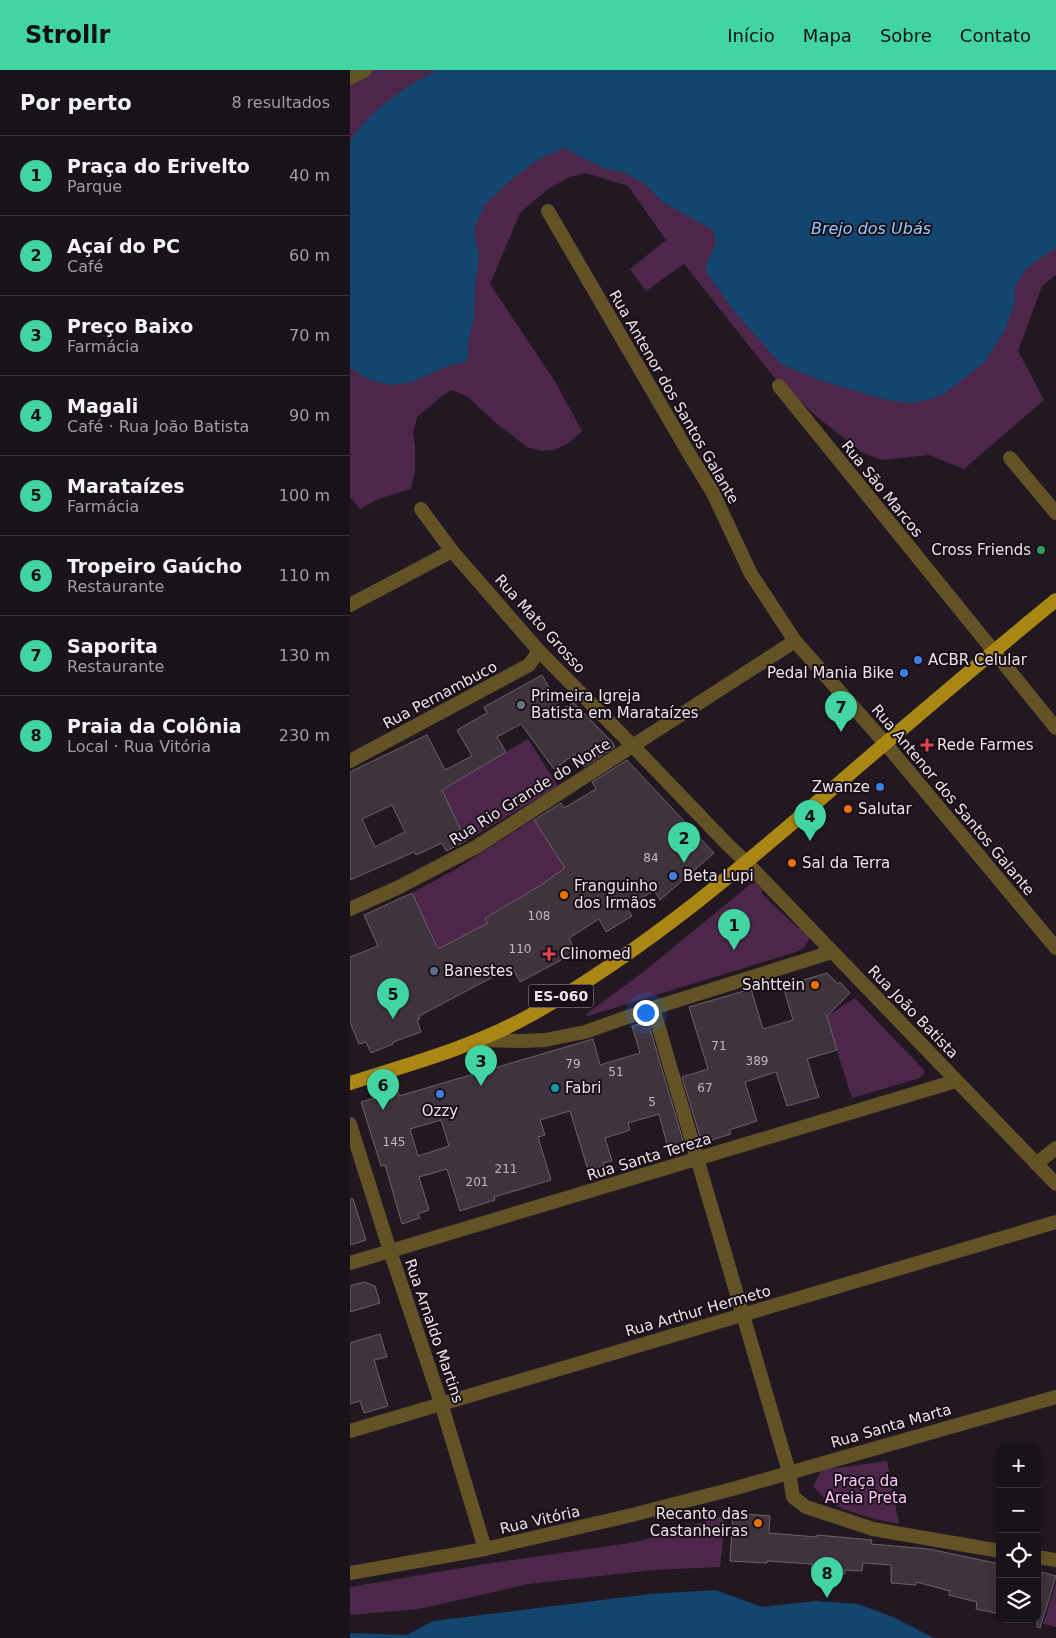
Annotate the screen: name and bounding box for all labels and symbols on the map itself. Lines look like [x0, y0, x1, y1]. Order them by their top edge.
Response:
water label: Brejo dos Ubás [811, 219, 931, 238]
street label: Rua Antenor dos Santos Galante [605, 287, 743, 507]
street label: Rua São Marcos [838, 437, 927, 541]
place label: Cross Friends [931, 541, 1031, 559]
marker: Cross Friends [1035, 544, 1047, 556]
street label: Rua Mato Grosso [491, 571, 589, 677]
place label: ACBR Celular [928, 651, 1028, 669]
marker: ACBR Celular [912, 654, 924, 666]
street label: Rua Pernambuco [380, 657, 500, 733]
place label: Pedal Mania Bike [767, 664, 894, 682]
marker: Pedal Mania Bike [898, 667, 910, 679]
place label: Primeira Igreja Batista em Marataízes [531, 687, 699, 722]
pin: 7 [825, 691, 857, 732]
marker: Primeira Igreja Batista em Marataízes [515, 699, 527, 711]
street label: Rua Antenor dos Santos Galante [868, 701, 1038, 899]
street label: Rua Rio Grande do Norte [446, 735, 614, 849]
place label: Rede Farmes [937, 736, 1034, 754]
marker: Rede Farmes [921, 739, 933, 751]
place label: Zwanze [812, 778, 870, 796]
marker: Zwanze [874, 781, 886, 793]
pin: 4 [794, 800, 826, 841]
place label: Salutar [858, 800, 912, 818]
marker: Salutar [842, 803, 854, 815]
pin: 2 [668, 822, 700, 863]
house number: 84 [643, 851, 659, 865]
place label: Sal da Terra [802, 854, 890, 872]
marker: Sal da Terra [786, 857, 798, 869]
place label: Beta Lupi [683, 867, 754, 885]
marker: Beta Lupi [667, 870, 679, 882]
place label: Franguinho dos Irmãos [574, 877, 658, 912]
marker: Franguinho dos Irmãos [558, 889, 570, 901]
house number: 108 [528, 909, 550, 923]
pin: 1 [718, 909, 750, 950]
house number: 110 [509, 942, 531, 956]
place label: Clinomed [560, 945, 631, 963]
marker: Clinomed [542, 947, 556, 961]
place label: Banestes [444, 962, 513, 980]
street label: Rua João Batista [864, 962, 962, 1062]
marker: Banestes [428, 965, 440, 977]
place label: Sahttein [742, 976, 805, 994]
pin: 5 [377, 978, 409, 1019]
marker: Sahttein [809, 979, 821, 991]
road number: ES-060 [528, 984, 594, 1008]
your location [633, 1000, 659, 1026]
house number: 71 [711, 1039, 727, 1053]
pin: 3 [465, 1045, 497, 1086]
house number: 389 [746, 1054, 768, 1068]
house number: 79 [565, 1057, 581, 1071]
house number: 51 [608, 1065, 624, 1079]
pin: 6 [367, 1069, 399, 1110]
place label: Fabri [565, 1079, 601, 1097]
house number: 67 [697, 1081, 713, 1095]
marker: Fabri [549, 1082, 561, 1094]
marker: Ozzy [434, 1088, 446, 1100]
house number: 5 [648, 1095, 656, 1109]
place label: Ozzy [422, 1102, 458, 1120]
street label: Rua Santa Tereza [585, 1129, 713, 1185]
house number: 145 [383, 1135, 405, 1149]
house number: 211 [495, 1162, 517, 1176]
house number: 201 [466, 1175, 488, 1189]
street label: Rua Arnaldo Martins [401, 1256, 467, 1406]
street label: Rua Arthur Hermeto [623, 1282, 773, 1340]
street label: Rua Santa Marta [829, 1400, 953, 1452]
park label: Praça da Areia Preta [825, 1472, 907, 1507]
street label: Rua Vitória [498, 1502, 582, 1538]
place label: Recanto das Castanheiras [650, 1505, 748, 1540]
marker: Recanto das Castanheiras [752, 1517, 764, 1529]
pin: 8 [811, 1557, 843, 1598]

